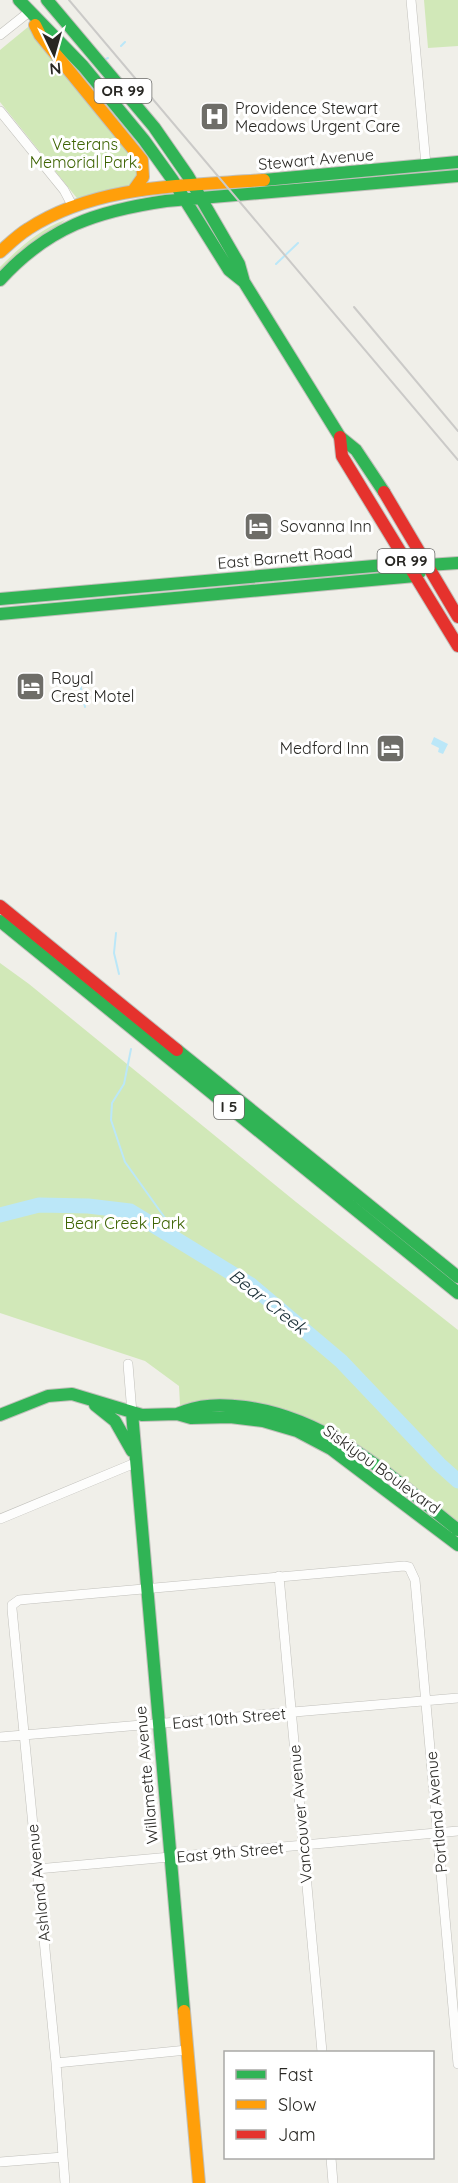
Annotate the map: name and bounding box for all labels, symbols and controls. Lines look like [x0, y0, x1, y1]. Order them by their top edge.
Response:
north arrow [24, 24, 84, 84]
text: N [49, 58, 62, 79]
road number: OR 99 [94, 79, 152, 103]
place label: Providence Stewart Meadows Urgent Care [235, 98, 400, 136]
hospital icon: Providence Stewart Meadows Urgent Care [198, 101, 230, 133]
park label: Veterans Memorial Park. [30, 134, 140, 172]
street label: Stewart Avenue [257, 144, 375, 174]
hotel icon: Sovanna Inn [243, 510, 275, 542]
place label: Sovanna Inn [280, 516, 372, 536]
street label: East Barnett Road [217, 541, 353, 573]
road number: OR 99 [378, 549, 434, 573]
place label: Royal Crest Motel [51, 668, 135, 706]
hotel icon: Royal Crest Motel [14, 671, 46, 703]
hotel icon: Medford Inn [374, 732, 406, 764]
place label: Medford Inn [280, 738, 369, 758]
road number: I 5 [214, 1095, 244, 1119]
park label: Bear Creek Park [65, 1213, 185, 1233]
water label: Bear Creek [225, 1264, 313, 1340]
street label: Siskiyou Boulevard [320, 1420, 444, 1518]
street label: East 10th Street [171, 1703, 287, 1733]
street label: Willamette Avenue [130, 1705, 162, 1845]
street label: Vancouver Avenue [284, 1744, 316, 1884]
street label: Portland Avenue [421, 1750, 451, 1874]
street label: Ashland Avenue [22, 1823, 54, 1943]
street label: East 9th Street [176, 1837, 284, 1867]
legend [224, 2051, 434, 2159]
text: Fast [278, 2063, 313, 2086]
text: Slow [278, 2093, 316, 2116]
text: Jam [278, 2123, 316, 2146]

